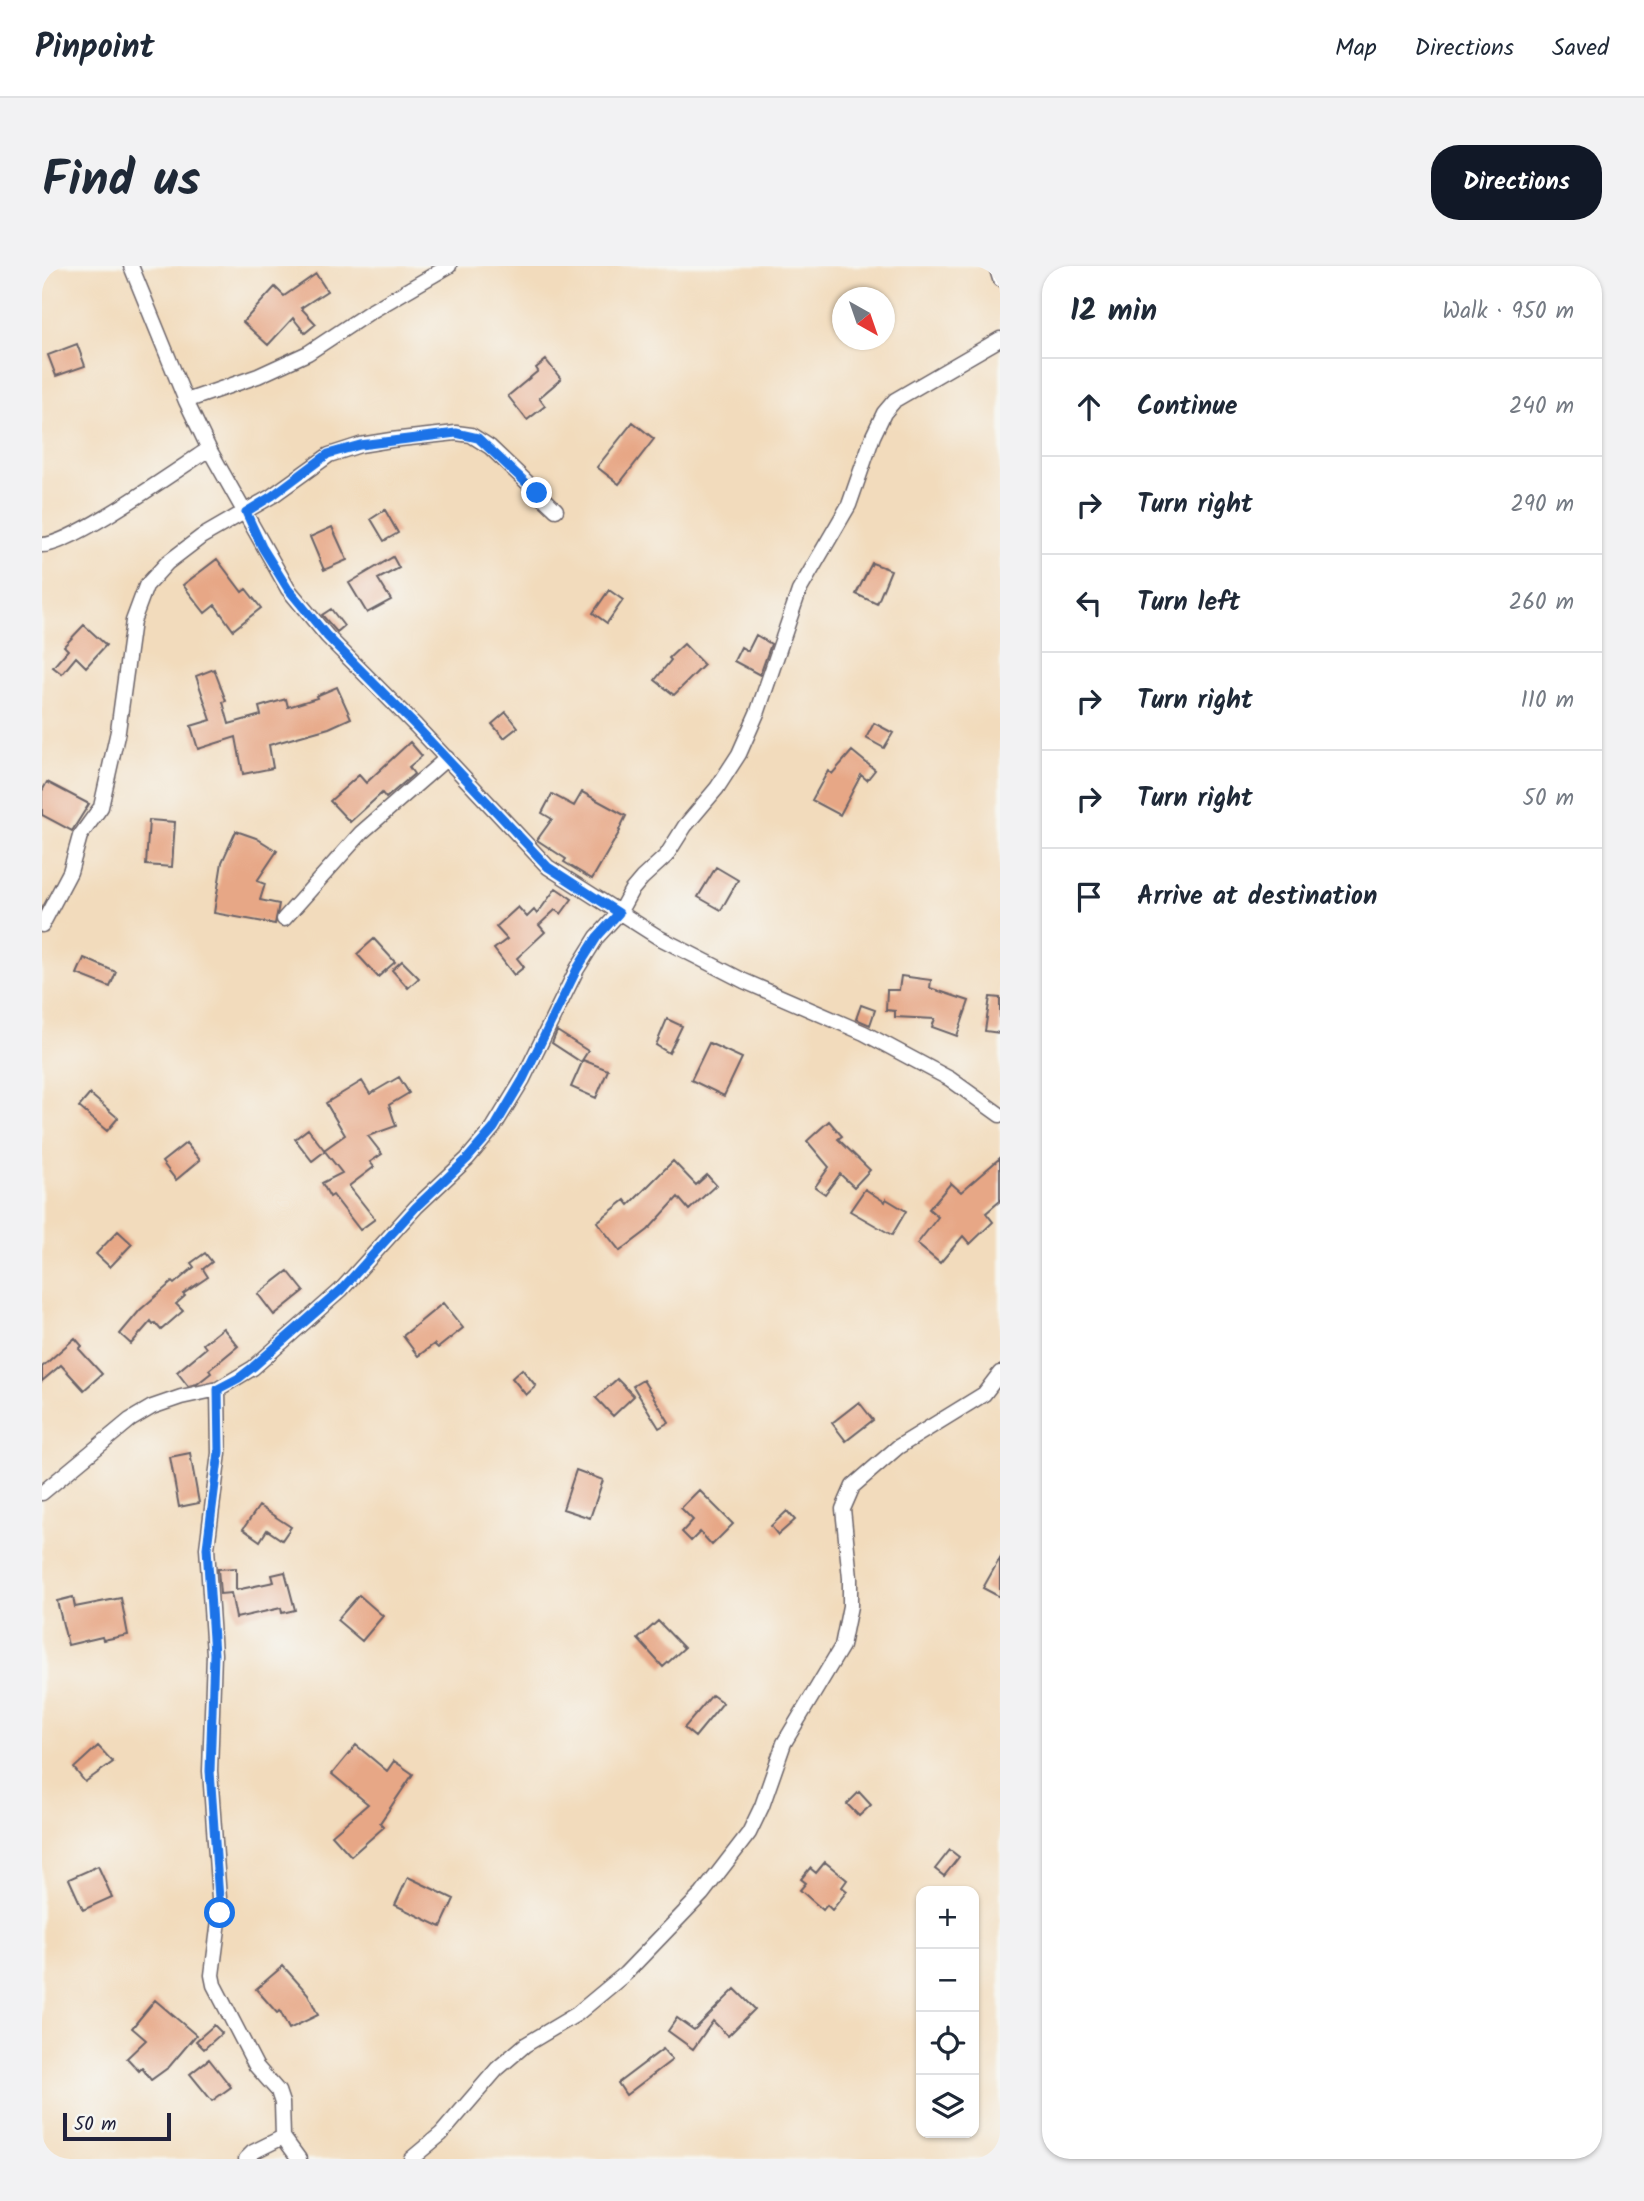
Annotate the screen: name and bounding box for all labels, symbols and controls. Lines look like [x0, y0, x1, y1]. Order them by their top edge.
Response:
text: Pinpoint [35, 22, 155, 75]
text: Map [1335, 29, 1377, 68]
text: Directions [1415, 29, 1514, 68]
text: Saved [1552, 29, 1609, 68]
text: Find us [42, 143, 200, 221]
button: Directions [1431, 145, 1602, 220]
north arrow [832, 287, 895, 350]
text: 12 min [1070, 288, 1157, 336]
text: Walk · 950 m [1442, 294, 1574, 330]
text: Continue [1137, 386, 1238, 428]
icon: ahead [1070, 388, 1108, 426]
text: 240 m [1509, 389, 1574, 425]
route end [521, 477, 552, 508]
text: Turn right [1137, 484, 1253, 526]
icon: right [1070, 486, 1108, 524]
text: 290 m [1510, 487, 1574, 523]
text: Turn left [1137, 582, 1240, 624]
icon: left [1070, 584, 1108, 622]
text: 260 m [1509, 585, 1574, 621]
text: Turn right [1137, 680, 1253, 722]
icon: right [1070, 682, 1108, 720]
text: 110 m [1521, 683, 1574, 719]
text: Turn right [1137, 778, 1253, 820]
icon: right [1070, 780, 1108, 818]
text: 50 m [1523, 781, 1574, 817]
text: Arrive at destination [1137, 876, 1377, 918]
icon: arrive [1070, 878, 1108, 916]
map controls [916, 1886, 979, 2138]
button: + [916, 1886, 979, 1949]
route start [204, 1897, 235, 1928]
button: − [916, 1949, 979, 2012]
button: locate [916, 2012, 979, 2075]
button: layers [916, 2075, 979, 2138]
scale bar [63, 2110, 172, 2142]
text: 50 m [74, 2110, 116, 2140]

